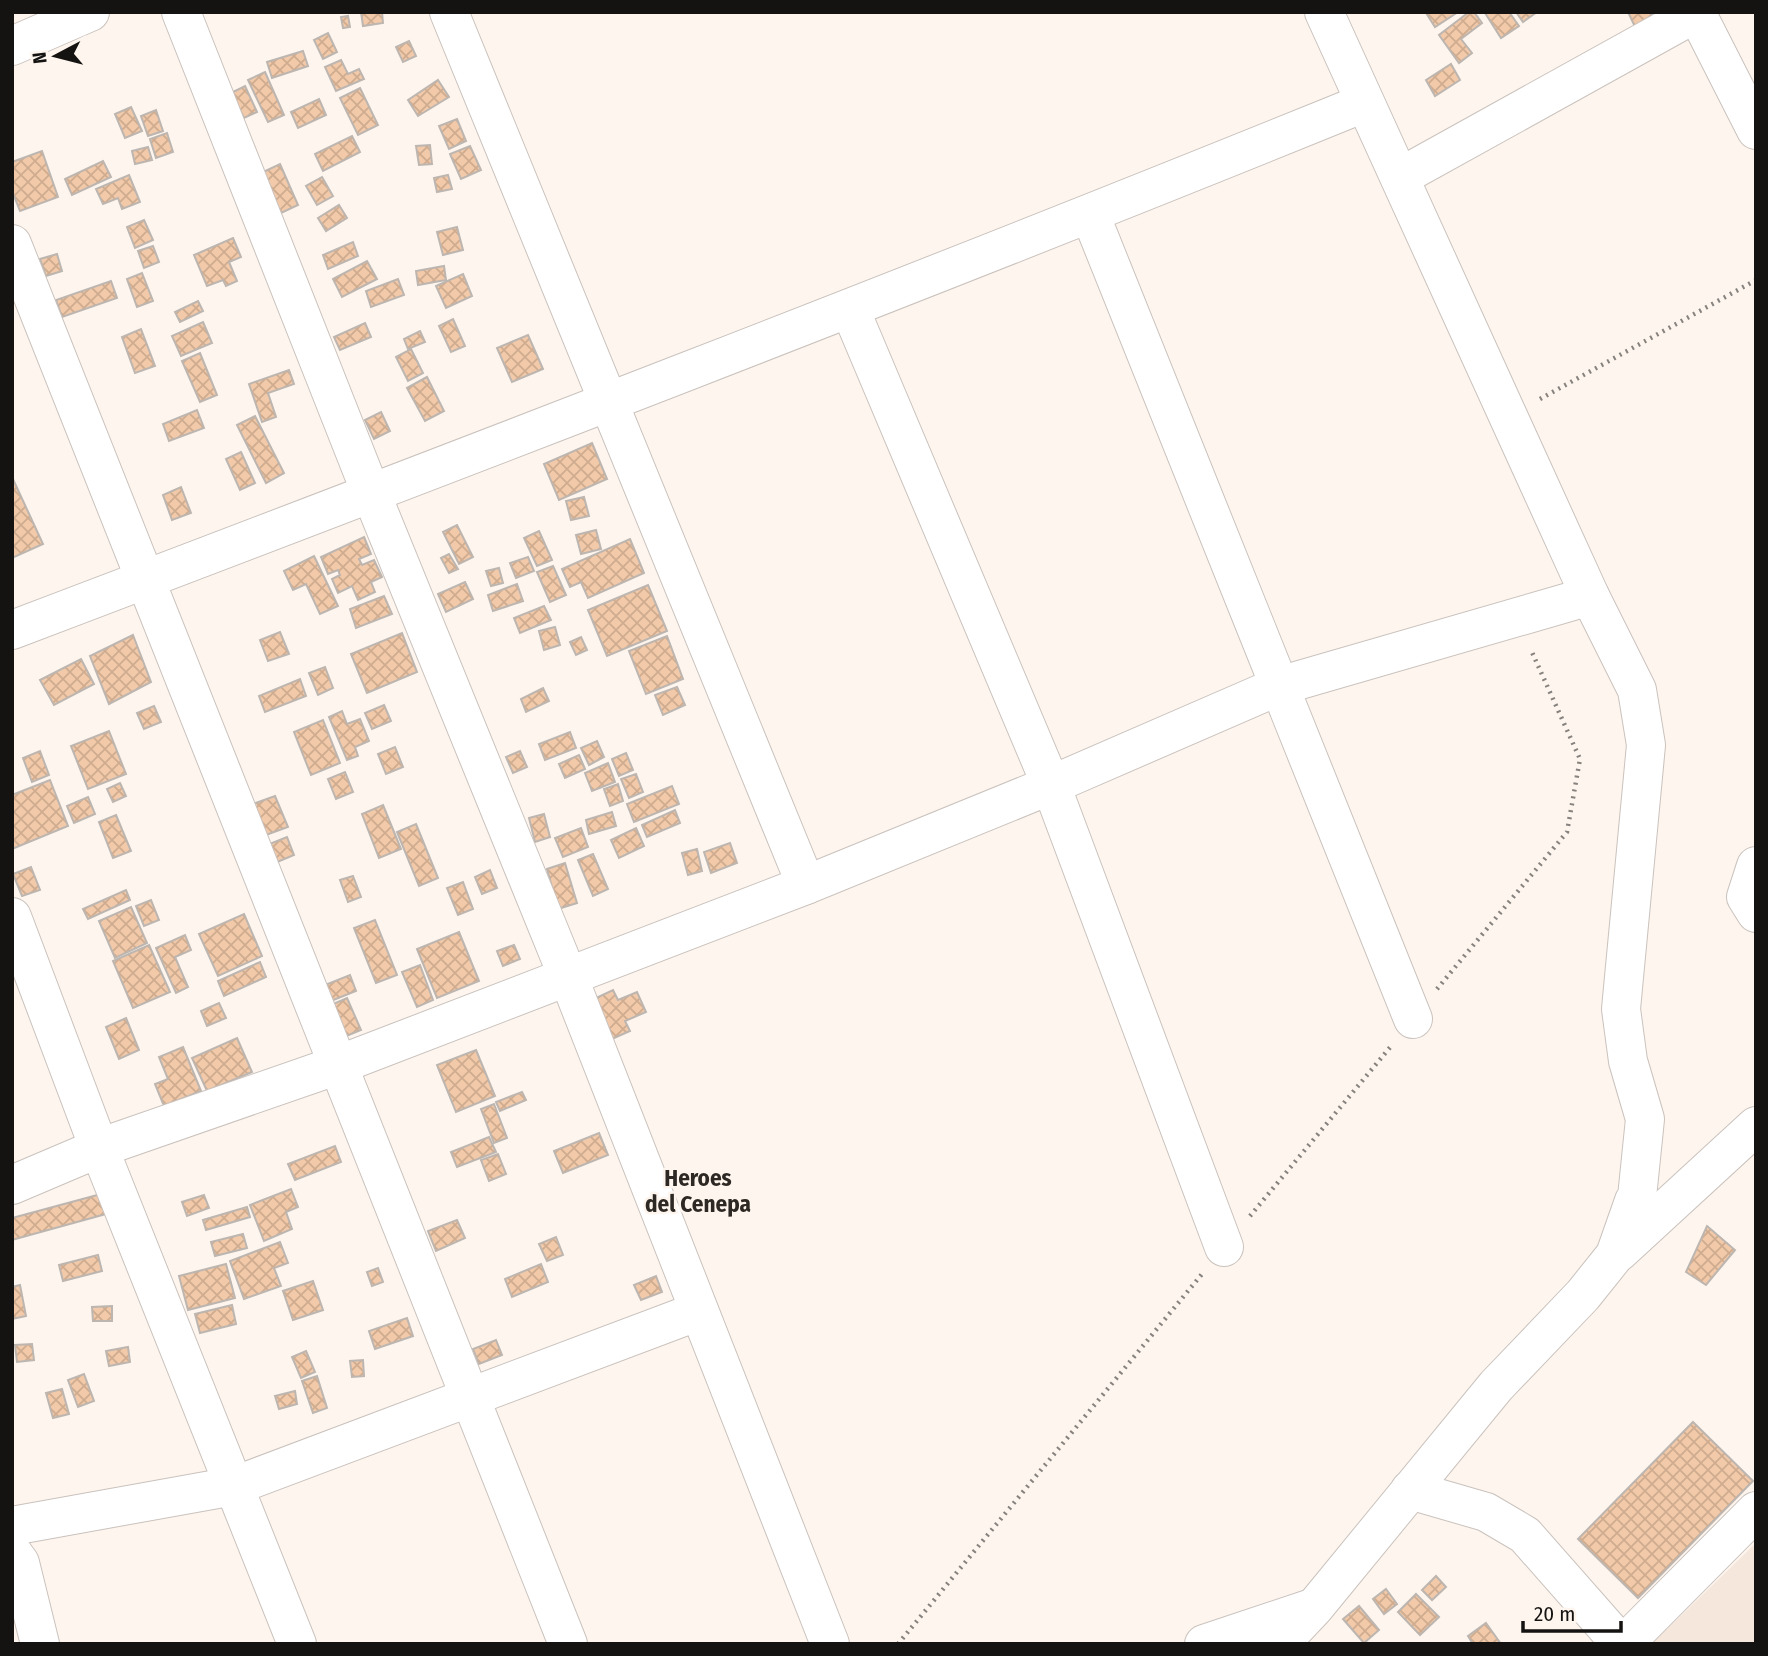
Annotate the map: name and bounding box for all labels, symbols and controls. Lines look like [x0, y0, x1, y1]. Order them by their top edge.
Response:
north arrow [21, 21, 91, 91]
text: N [28, 51, 52, 65]
district label: Heroes del Cenepa [645, 1164, 751, 1218]
scale bar [1523, 1590, 1621, 1634]
text: 20 m [1534, 1601, 1575, 1627]

